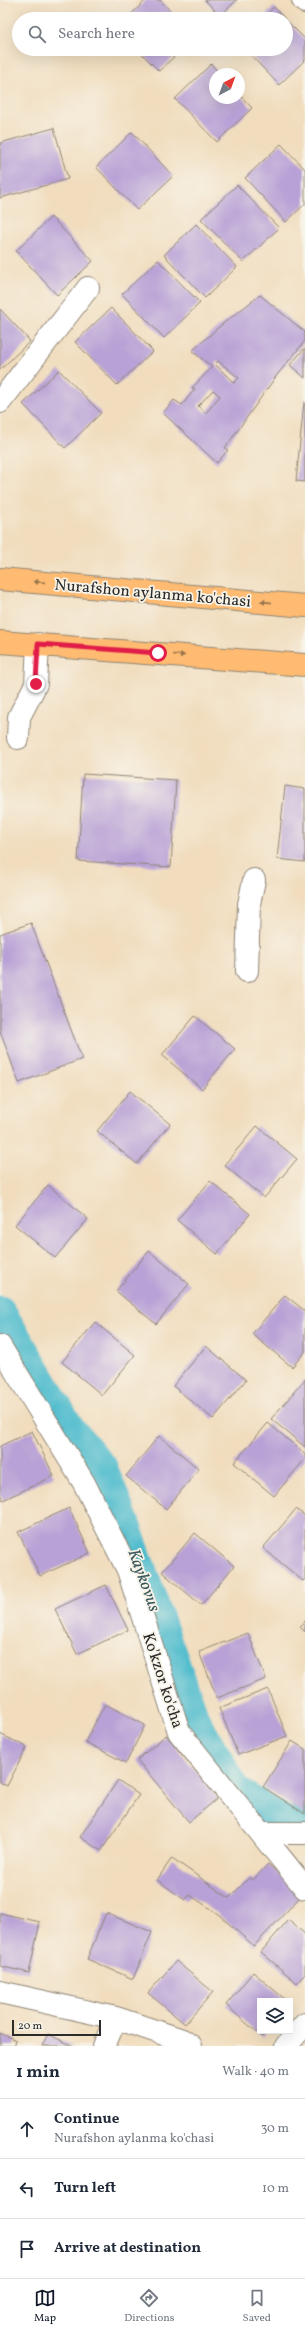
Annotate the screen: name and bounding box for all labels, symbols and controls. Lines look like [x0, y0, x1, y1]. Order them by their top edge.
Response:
search box [12, 12, 293, 56]
icon: search [26, 23, 48, 45]
text: Search here [58, 24, 135, 45]
north arrow [209, 68, 245, 104]
street label: Nurafshon aylanma ko'chasi [54, 574, 252, 614]
one-way arrow [32, 578, 45, 585]
one-way arrow [260, 599, 272, 605]
route start [149, 644, 167, 662]
one-way arrow [173, 651, 185, 658]
route end [27, 675, 45, 693]
water label: Kaykovus [122, 1546, 166, 1615]
street label: Ko'kzor ko'cha [136, 1630, 188, 1731]
map controls [257, 1998, 293, 2034]
button: layers [257, 1998, 293, 2034]
scale bar [12, 2018, 101, 2037]
text: 20 m [18, 2019, 42, 2034]
text: 1 min [16, 2061, 60, 2084]
text: Walk · 40 m [222, 2063, 289, 2081]
text: Continue [54, 2109, 119, 2130]
icon: ahead [16, 2118, 38, 2140]
text: 30 m [261, 2120, 289, 2138]
text: Nurafshon aylanma ko'chasi [54, 2130, 214, 2148]
icon: left [16, 2178, 38, 2200]
text: Turn left [54, 2178, 116, 2199]
text: 10 m [262, 2180, 289, 2198]
icon: arrive [16, 2238, 38, 2260]
text: Arrive at destination [54, 2238, 201, 2259]
tab: Map [34, 2287, 56, 2326]
tab: Directions [124, 2287, 175, 2326]
tab: Saved [243, 2287, 271, 2326]

